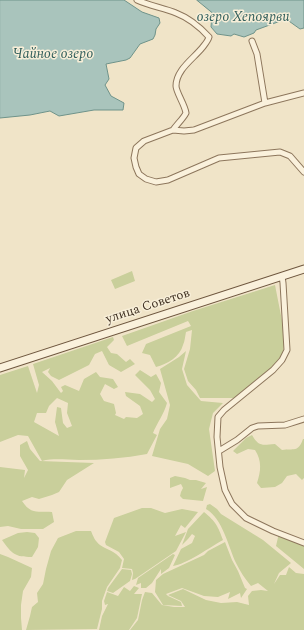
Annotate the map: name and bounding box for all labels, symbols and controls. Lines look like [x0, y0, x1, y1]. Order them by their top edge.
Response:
water label: озеро Хепоярви [196, 10, 290, 26]
water label: Чайное озеро [13, 47, 93, 63]
street label: улица Советов [104, 286, 192, 328]

